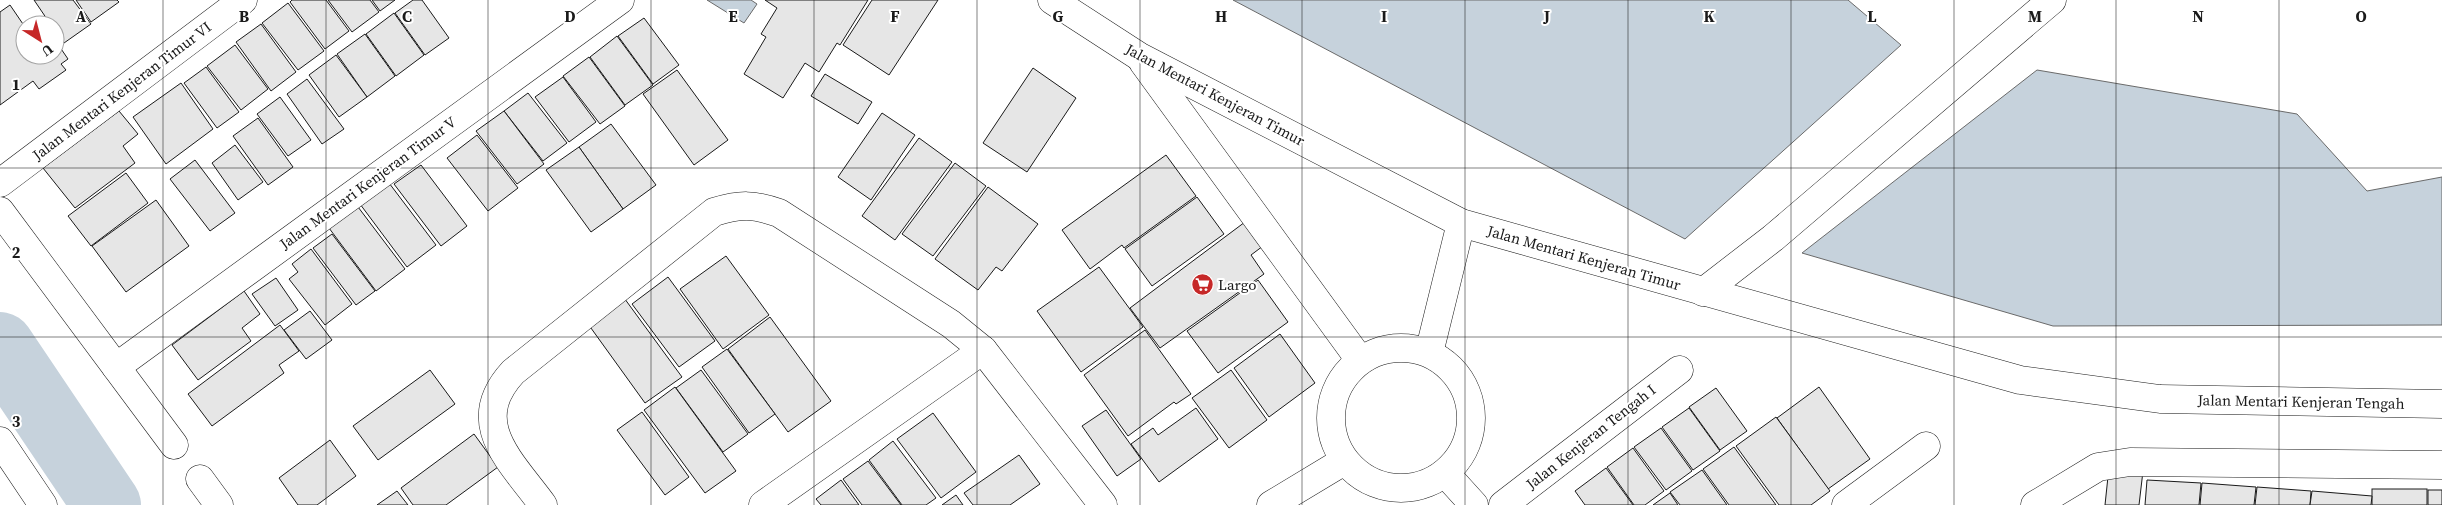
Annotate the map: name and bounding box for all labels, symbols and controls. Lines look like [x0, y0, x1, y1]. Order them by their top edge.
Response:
text: A [76, 5, 87, 27]
text: B [239, 5, 250, 27]
text: C [402, 5, 412, 27]
text: D [564, 5, 576, 27]
text: E [728, 5, 738, 27]
text: F [890, 5, 900, 27]
text: G [1053, 5, 1064, 27]
text: H [1215, 5, 1227, 27]
text: I [1381, 5, 1387, 27]
text: J [1543, 5, 1550, 27]
text: K [1703, 5, 1715, 27]
text: L [1867, 5, 1877, 27]
text: M [2028, 5, 2042, 27]
text: N [2192, 5, 2204, 27]
text: O [2355, 5, 2367, 27]
north arrow [15, 15, 65, 65]
street label: Jalan Mentari Kenjeran Timur VI [27, 16, 215, 165]
street label: Jalan Mentari Kenjeran Timur [1121, 38, 1309, 151]
text: U [38, 39, 58, 62]
text: 1 [12, 73, 20, 95]
street label: Jalan Mentari Kenjeran Timur V [274, 111, 460, 254]
street label: Jalan Mentari Kenjeran Timur [1484, 220, 1684, 295]
text: 2 [12, 241, 21, 263]
supermarket icon: Largo [1190, 273, 1214, 297]
place label: Largo [1218, 274, 1257, 295]
street label: Jalan Kenjeran Tengah I [1521, 379, 1660, 495]
street label: Jalan Mentari Kenjeran Tengah [2196, 389, 2405, 414]
text: 3 [12, 410, 21, 432]

